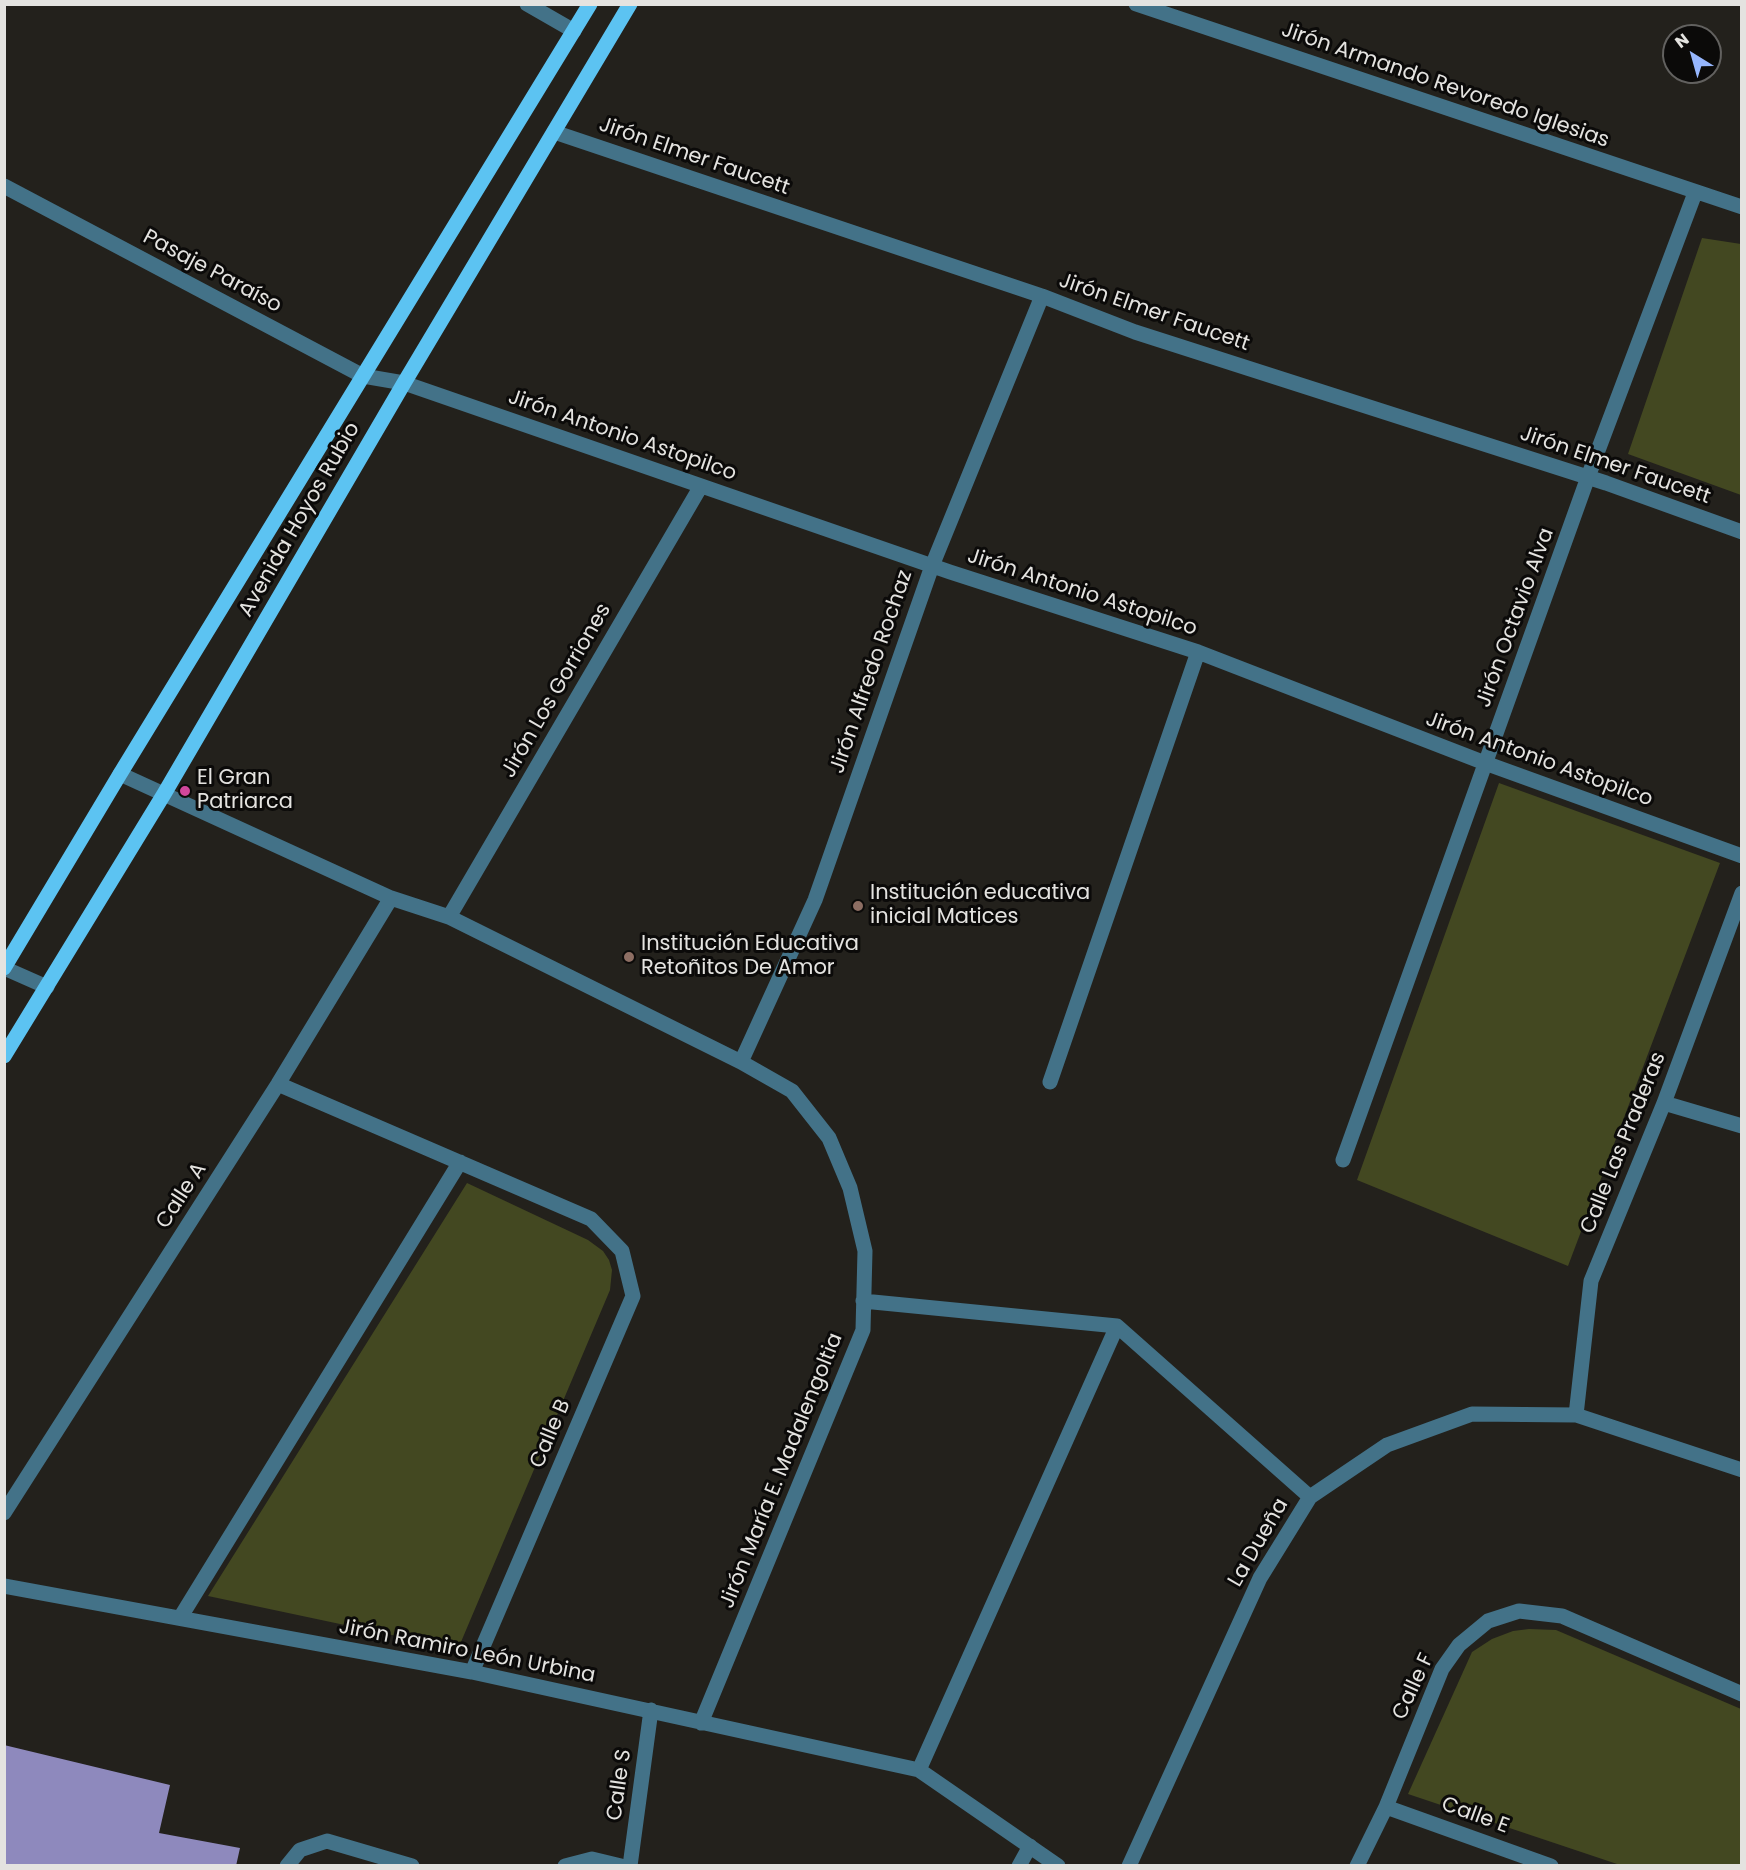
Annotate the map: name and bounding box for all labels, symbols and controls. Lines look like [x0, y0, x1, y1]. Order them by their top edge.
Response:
street label: Jirón Armando Revoredo Iglesias [1278, 18, 1612, 154]
north arrow [1662, 24, 1722, 84]
text: N [1670, 28, 1694, 54]
street label: Jirón Elmer Faucett [595, 113, 793, 201]
street label: Pasaje Paraíso [138, 225, 286, 319]
street label: Jirón Elmer Faucett [1055, 269, 1253, 357]
street label: Jirón Antonio Astopilco [505, 385, 739, 487]
street label: Avenida Hoyos Rubio [234, 418, 366, 622]
street label: Jirón Elmer Faucett [1516, 422, 1714, 510]
street label: Jirón Octavio Alva [1472, 525, 1560, 711]
street label: Jirón Antonio Astopilco [964, 544, 1200, 642]
street label: Jirón Alfredo Rochaz [825, 567, 919, 777]
street label: Jirón Los Gorriones [497, 599, 617, 783]
street label: Jirón Antonio Astopilco [1422, 707, 1656, 813]
place label: El Gran Patriarca [197, 766, 293, 816]
marker: El Gran Patriarca [178, 784, 192, 798]
place label: Institución educativa inicial Matices [870, 881, 1090, 931]
marker: Institución educativa inicial Matices [851, 899, 865, 913]
place label: Institución Educativa Retoñitos De Amor [641, 932, 859, 982]
marker: Institución Educativa Retoñitos De Amor [622, 950, 636, 964]
street label: Calle Las Praderas [1576, 1049, 1672, 1237]
street label: Calle A [151, 1158, 213, 1234]
street label: Jirón María E. Madalengoltia [715, 1330, 849, 1612]
street label: Calle B [525, 1396, 577, 1472]
street label: La Dueña [1224, 1494, 1294, 1592]
street label: Jirón Ramiro León Urbina [337, 1615, 597, 1689]
street label: Calle F [1388, 1650, 1440, 1724]
street label: Calle S [603, 1748, 637, 1822]
street label: Calle E [1438, 1792, 1512, 1840]

